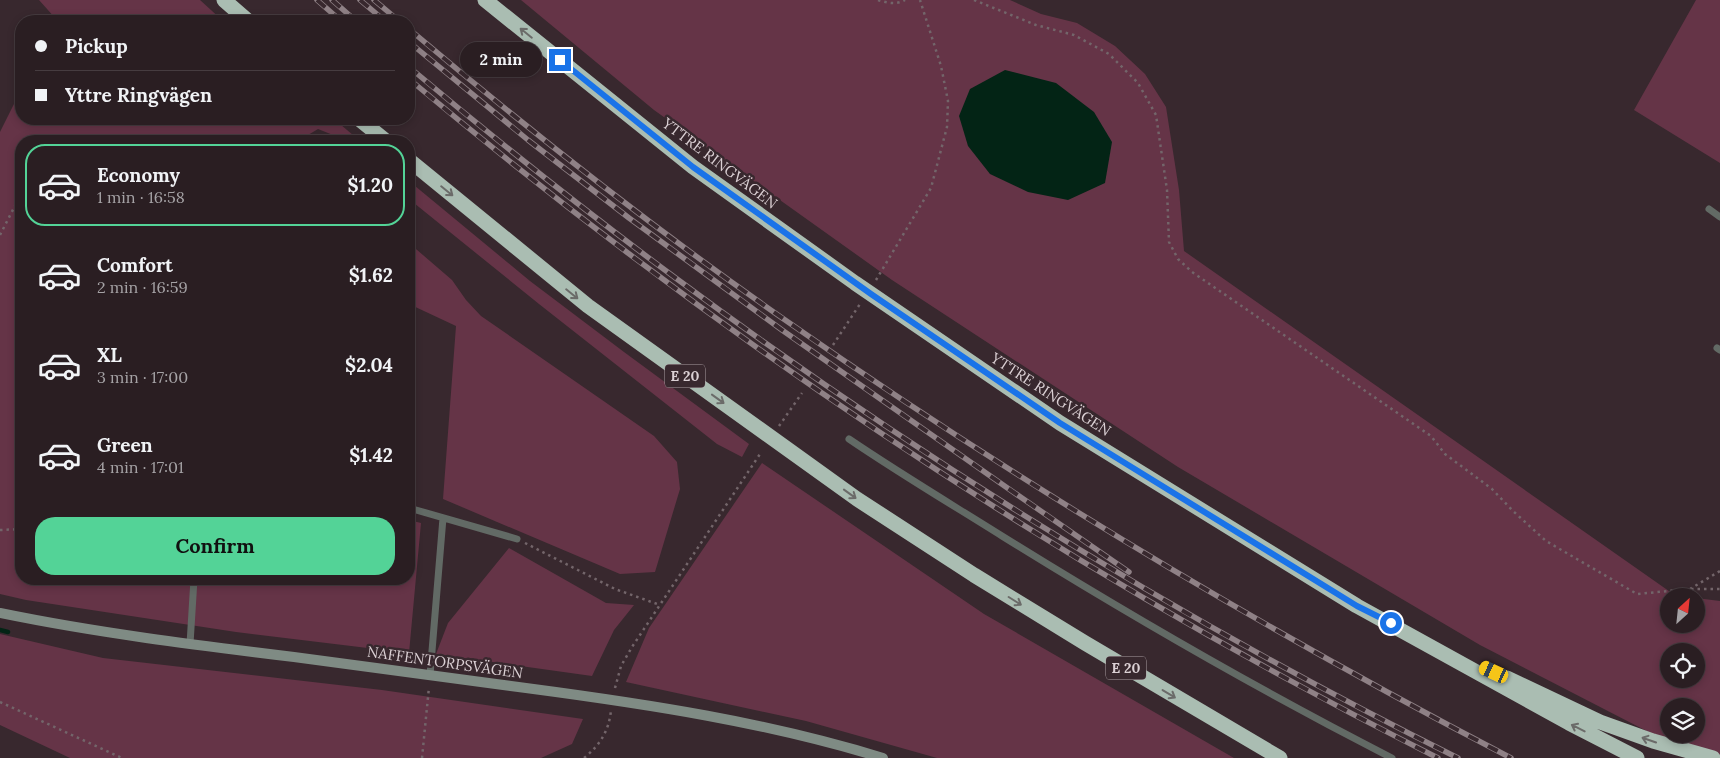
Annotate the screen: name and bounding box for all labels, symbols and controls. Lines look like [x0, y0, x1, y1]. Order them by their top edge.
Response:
one-way arrow [520, 27, 533, 38]
text: Pickup [65, 34, 128, 58]
callout: 2 min [460, 42, 542, 78]
text: 2 min [480, 49, 522, 69]
route end [549, 49, 571, 71]
text: Yttre Ringvägen [65, 83, 212, 107]
street label: YTTRE RINGVÄGEN [658, 113, 781, 213]
icon: car [37, 163, 82, 208]
text: Economy [97, 163, 180, 187]
text: $1.20 [347, 173, 393, 197]
one-way arrow [440, 185, 453, 196]
text: 1 min · 16:58 [97, 187, 185, 207]
icon: car [37, 253, 82, 298]
text: Comfort [97, 253, 173, 277]
text: $1.62 [349, 263, 393, 287]
text: 2 min · 16:59 [97, 277, 188, 297]
one-way arrow [566, 288, 579, 299]
icon: car [37, 343, 82, 388]
text: XL [97, 343, 122, 367]
street label: YTTRE RINGVÄGEN [986, 348, 1115, 440]
text: $2.04 [345, 353, 393, 377]
road number: E 20 [665, 364, 705, 388]
text: 3 min · 17:00 [97, 367, 188, 387]
one-way arrow [711, 394, 725, 404]
icon: car [37, 433, 82, 478]
text: Green [97, 433, 153, 457]
text: $1.42 [349, 443, 393, 467]
text: 4 min · 17:01 [97, 457, 184, 477]
one-way arrow [843, 489, 857, 499]
button: Confirm [35, 517, 395, 575]
north arrow [1660, 588, 1705, 632]
map controls [1660, 588, 1705, 743]
one-way arrow [1008, 596, 1022, 606]
route start [1380, 612, 1402, 634]
street label: NAFFENTORPSVÄGEN [366, 642, 524, 682]
button: locate [1660, 643, 1705, 688]
road number: E 20 [1106, 656, 1146, 680]
car [1477, 659, 1510, 685]
one-way arrow [1162, 689, 1176, 699]
button: layers [1660, 698, 1705, 743]
one-way arrow [1571, 723, 1586, 732]
one-way arrow [1641, 734, 1657, 744]

